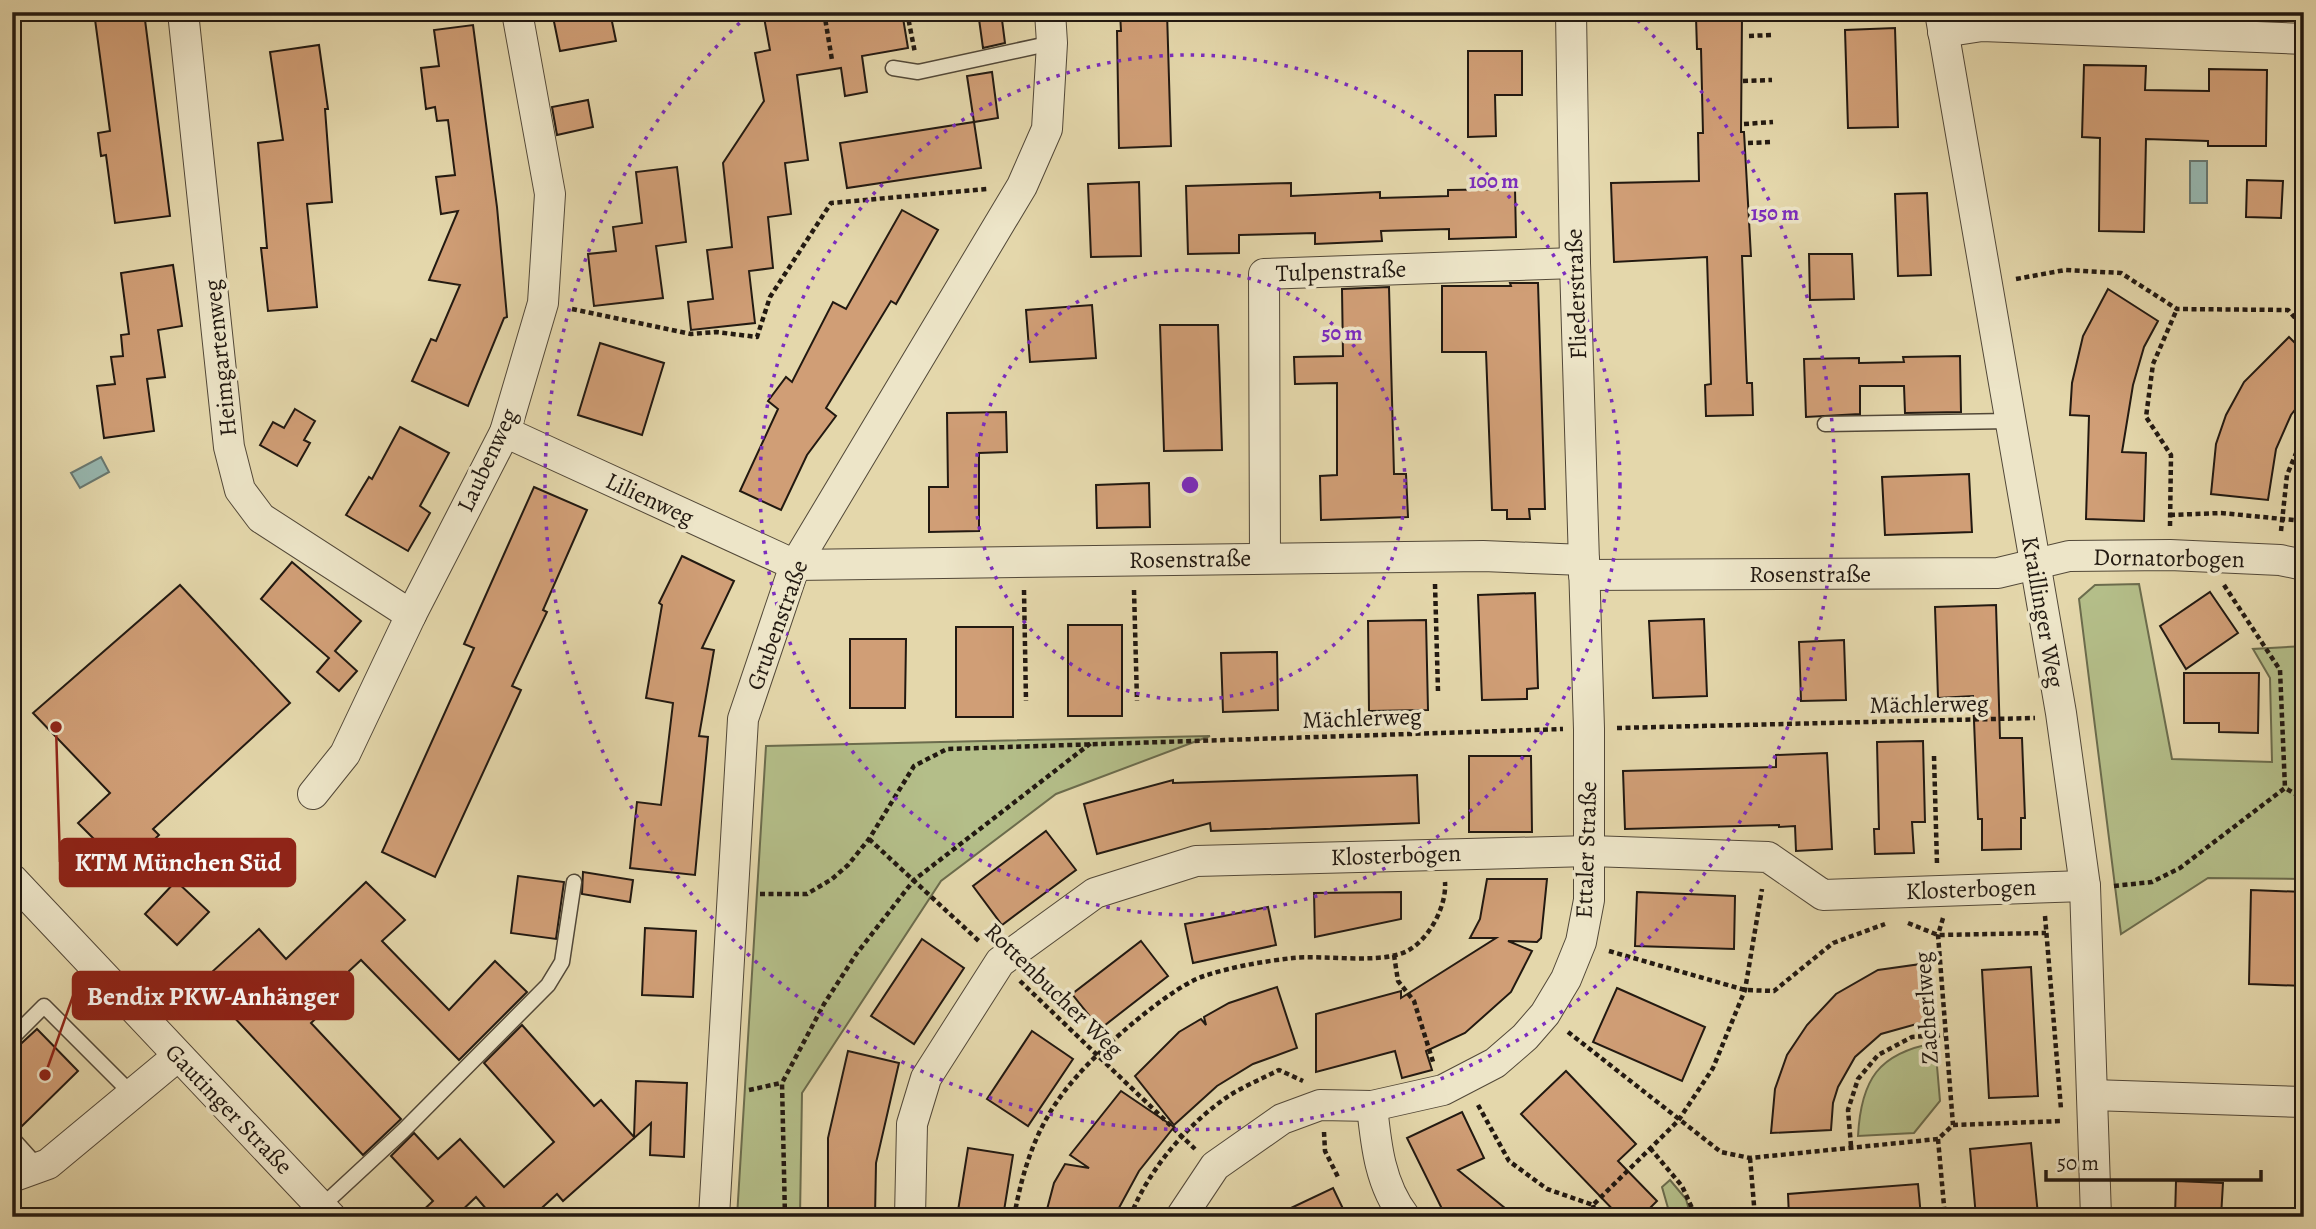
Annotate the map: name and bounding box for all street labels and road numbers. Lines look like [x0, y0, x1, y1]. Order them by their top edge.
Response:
street label: Fliederstraße [1558, 228, 1594, 360]
street label: Tulpenstraße [1275, 253, 1407, 289]
street label: Heimgartenweg [196, 278, 244, 438]
street label: Laubenweg [449, 403, 525, 517]
street label: Lilienweg [601, 465, 699, 533]
street label: Kraillinger Weg [2014, 534, 2072, 690]
street label: Dornatorbogen [2093, 541, 2245, 575]
street label: Rosenstraße [1129, 542, 1251, 576]
street label: Grubenstraße [739, 555, 815, 695]
street label: Rosenstraße [1749, 558, 1871, 590]
street label: Mächlerweg [1869, 687, 1989, 721]
street label: Mächlerweg [1302, 700, 1422, 736]
street label: Ettaler Straße [1568, 781, 1604, 919]
street label: Klosterbogen [1330, 837, 1462, 873]
street label: Klosterbogen [1905, 871, 2037, 907]
street label: Rottenbucher Weg [978, 915, 1130, 1065]
street label: Zacherlweg [1906, 951, 1946, 1065]
street label: Gautinger Straße [158, 1037, 300, 1181]

